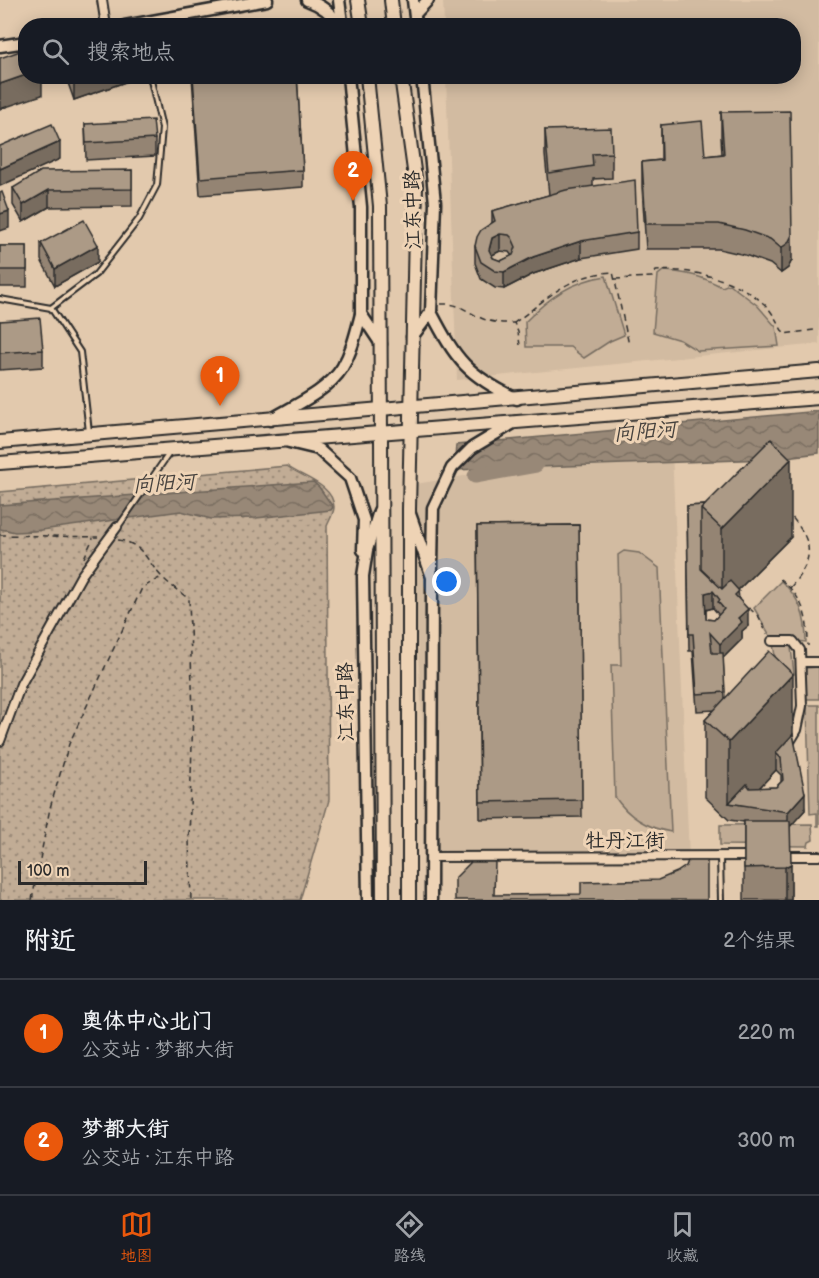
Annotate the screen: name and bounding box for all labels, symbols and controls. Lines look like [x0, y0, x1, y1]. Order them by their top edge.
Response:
search box [18, 18, 801, 84]
icon: search [39, 35, 72, 68]
text: 搜索地点 [87, 39, 175, 66]
pin: 2 [334, 152, 372, 201]
street label: 江东中路 [400, 169, 426, 250]
pin: 1 [200, 356, 240, 406]
water label: 向阳河 [613, 417, 680, 446]
water label: 向阳河 [132, 469, 199, 498]
your location [432, 567, 461, 596]
street label: 江东中路 [333, 661, 359, 742]
street label: 牡丹江街 [585, 829, 665, 853]
scale bar [18, 858, 147, 886]
text: 100 m [27, 862, 70, 881]
text: 附近 [24, 926, 76, 957]
text: 2个结果 [723, 929, 795, 953]
text: 奥体中心北门 [81, 1008, 213, 1035]
text: 1 [39, 1021, 48, 1045]
text: 220 m [738, 1021, 795, 1045]
text: 公交站 · 梦都大街 [81, 1038, 234, 1062]
text: 梦都大街 [81, 1116, 169, 1143]
text: 2 [38, 1129, 49, 1153]
text: 300 m [737, 1129, 795, 1153]
text: 公交站 · 江东中路 [81, 1146, 234, 1170]
tab: 地图 [120, 1208, 153, 1266]
tab: 路线 [393, 1208, 426, 1266]
tab: 收藏 [666, 1208, 699, 1266]

